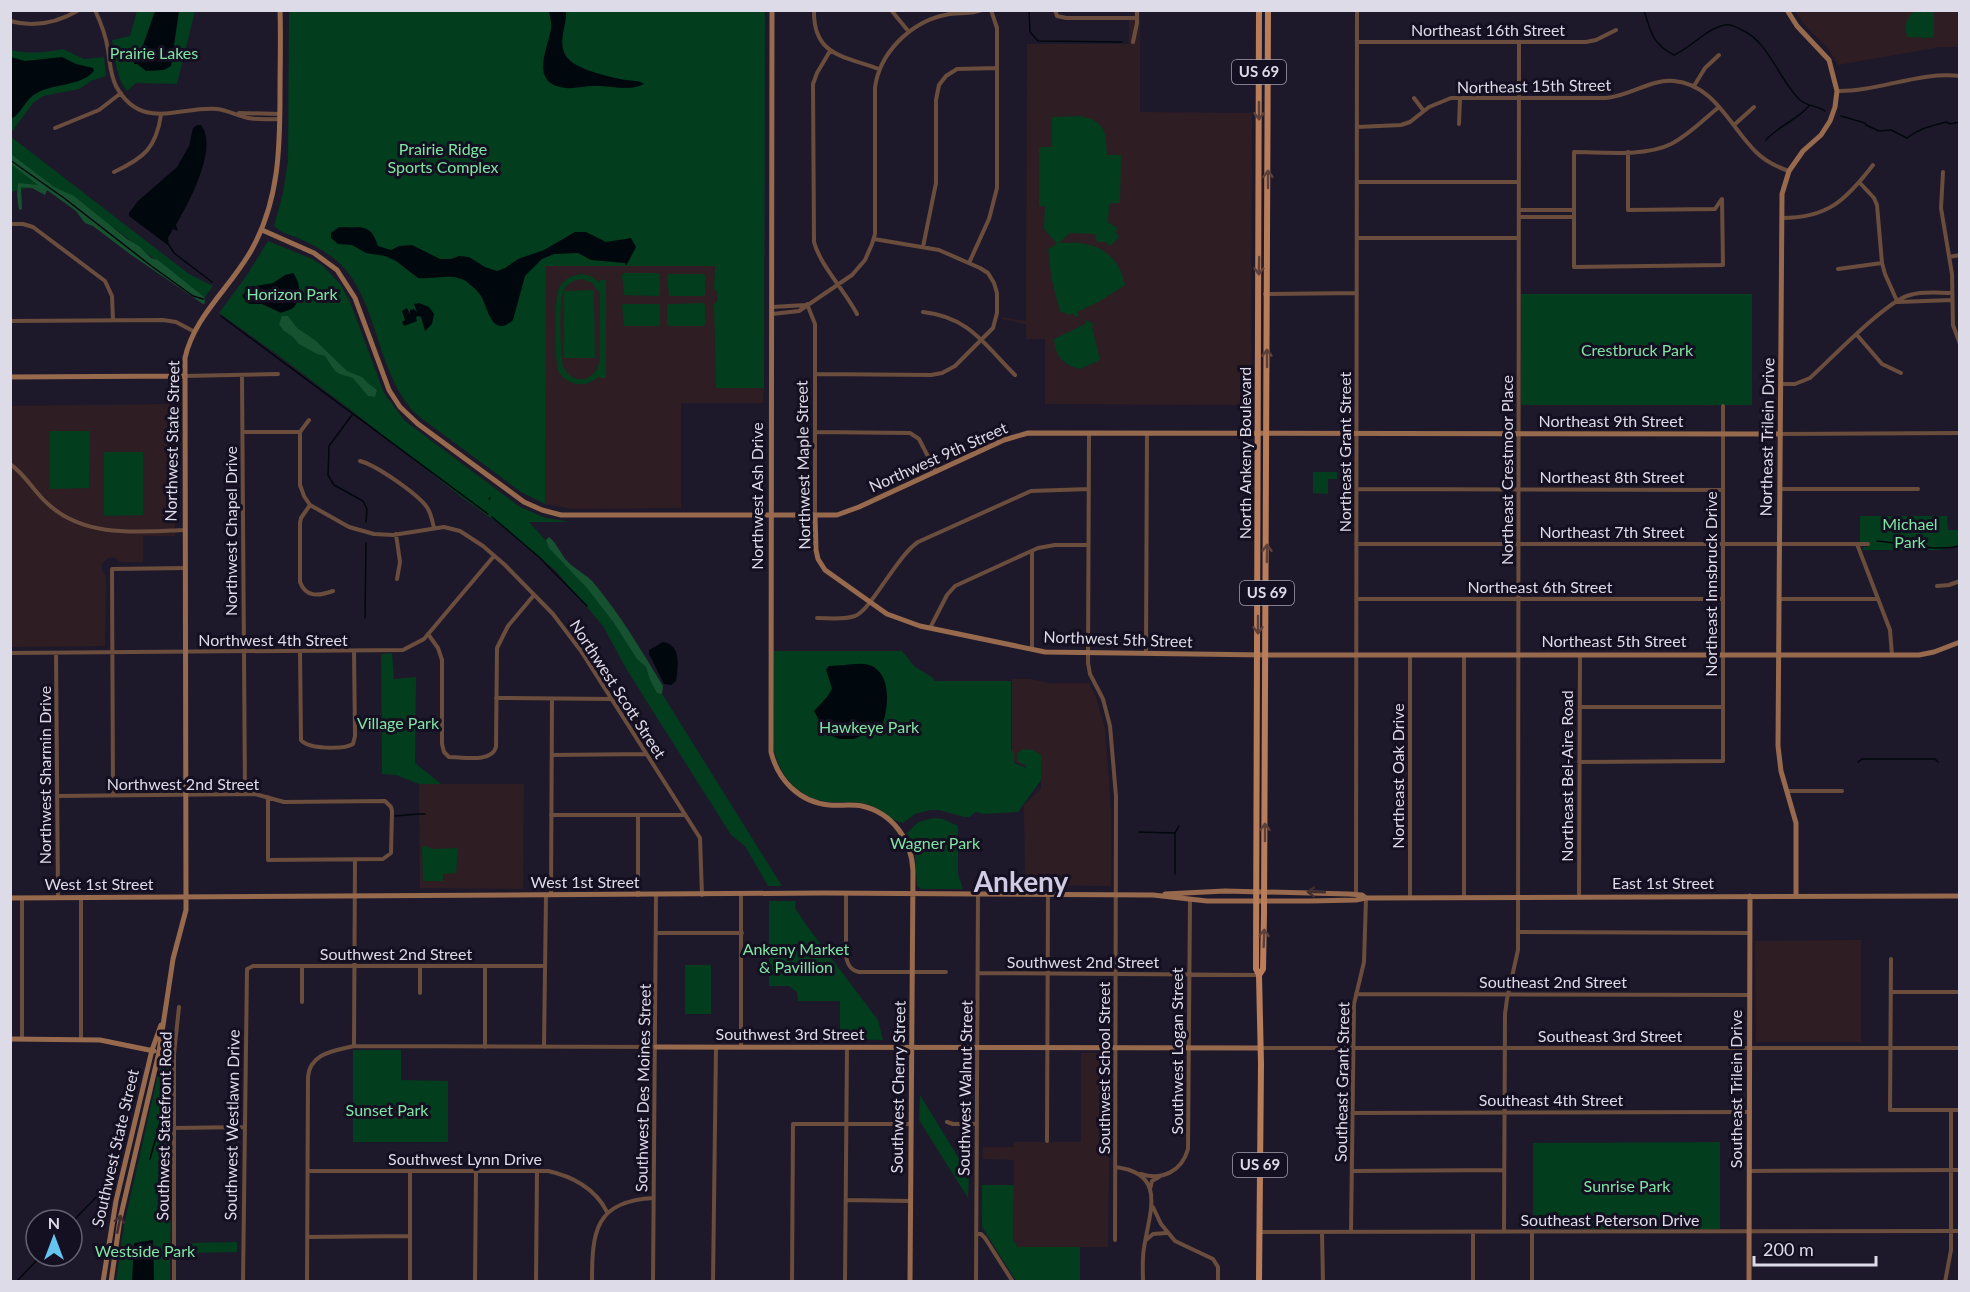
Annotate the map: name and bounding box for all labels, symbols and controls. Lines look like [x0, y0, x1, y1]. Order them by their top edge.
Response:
street label: Northeast 16th Street [1411, 20, 1565, 39]
park label: Prairie Lakes [110, 43, 198, 62]
road number: US 69 [1232, 60, 1286, 84]
street label: Northeast 15th Street [1457, 75, 1611, 96]
one-way arrow [1253, 100, 1265, 120]
park label: Prairie Ridge Sports Complex [388, 139, 498, 176]
one-way arrow [1262, 170, 1274, 190]
one-way arrow [1253, 255, 1264, 275]
park label: Horizon Park [246, 284, 338, 303]
park label: Crestbruck Park [1581, 340, 1694, 359]
one-way arrow [1261, 349, 1273, 369]
street label: Northeast Trilein Drive [1756, 357, 1777, 517]
street label: Northwest State Street [161, 360, 182, 522]
street label: North Ankeny Boulevard [1235, 367, 1254, 539]
street label: Northeast Grant Street [1335, 371, 1354, 532]
street label: Northeast Crestmoor Place [1497, 375, 1516, 565]
street label: Northwest Maple Street [792, 380, 813, 550]
street label: Northeast 9th Street [1539, 411, 1684, 430]
street label: Northwest 9th Street [866, 417, 1010, 496]
street label: Northwest Ash Drive [747, 422, 766, 570]
street label: Northwest Chapel Drive [221, 446, 240, 616]
street label: Northeast 8th Street [1540, 467, 1685, 486]
street label: Northeast Innsbruck Drive [1701, 491, 1720, 677]
park label: Michael Park [1882, 514, 1938, 551]
street label: Northeast 7th Street [1540, 522, 1685, 541]
one-way arrow [1261, 544, 1273, 564]
street label: Northeast 6th Street [1468, 577, 1613, 596]
road number: US 69 [1240, 581, 1294, 605]
one-way arrow [1252, 615, 1264, 635]
street label: Northwest Scott Street [567, 616, 670, 762]
street label: Northwest 5th Street [1043, 626, 1193, 651]
street label: Northwest 4th Street [198, 630, 348, 649]
street label: Northeast 5th Street [1542, 631, 1687, 650]
street label: Northwest Sharmin Drive [35, 686, 54, 864]
street label: Northeast Bel-Aire Road [1557, 690, 1576, 862]
street label: Northeast Oak Drive [1388, 703, 1407, 849]
park label: Village Park [357, 713, 440, 732]
park label: Hawkeye Park [819, 717, 920, 736]
street label: Northwest 2nd Street [107, 774, 260, 793]
one-way arrow [1259, 823, 1271, 843]
park label: Wagner Park [890, 833, 981, 852]
district label: Ankeny [973, 864, 1069, 898]
street label: West 1st Street [530, 872, 640, 891]
street label: East 1st Street [1612, 873, 1714, 892]
street label: West 1st Street [44, 874, 154, 893]
one-way arrow [1306, 887, 1326, 898]
one-way arrow [1258, 929, 1270, 949]
park label: Ankeny Market & Pavillion [743, 939, 850, 976]
street label: Southwest 2nd Street [320, 944, 472, 963]
street label: Southwest 2nd Street [1007, 952, 1159, 971]
street label: Southwest Logan Street [1167, 967, 1186, 1135]
street label: Southeast 2nd Street [1479, 972, 1627, 991]
street label: Southwest School Street [1094, 982, 1113, 1154]
street label: Southwest Des Moines Street [631, 983, 654, 1192]
street label: Southwest Cherry Street [886, 1000, 909, 1173]
street label: Southwest Walnut Street [953, 1000, 976, 1176]
street label: Southeast Grant Street [1331, 1001, 1352, 1162]
street label: Southeast Trilein Drive [1726, 1010, 1745, 1168]
street label: Southwest 3rd Street [716, 1024, 865, 1043]
street label: Southeast 3rd Street [1538, 1026, 1682, 1045]
street label: Southwest Westlawn Drive [220, 1029, 243, 1221]
street label: Southwest Statefront Road [152, 1031, 175, 1221]
street label: Southwest State Street [87, 1067, 142, 1229]
street label: Southeast 4th Street [1479, 1090, 1624, 1109]
park label: Sunset Park [346, 1100, 429, 1119]
street label: Southwest Lynn Drive [388, 1149, 542, 1168]
road number: US 69 [1233, 1153, 1287, 1177]
park label: Sunrise Park [1584, 1176, 1671, 1195]
north arrow [24, 1208, 84, 1268]
street label: Southeast Peterson Drive [1520, 1210, 1700, 1229]
text: N [48, 1213, 60, 1232]
one-way arrow [114, 1214, 125, 1234]
scale bar [1754, 1229, 1876, 1267]
text: 200 m [1763, 1238, 1814, 1260]
park label: Westside Park [95, 1241, 196, 1260]

